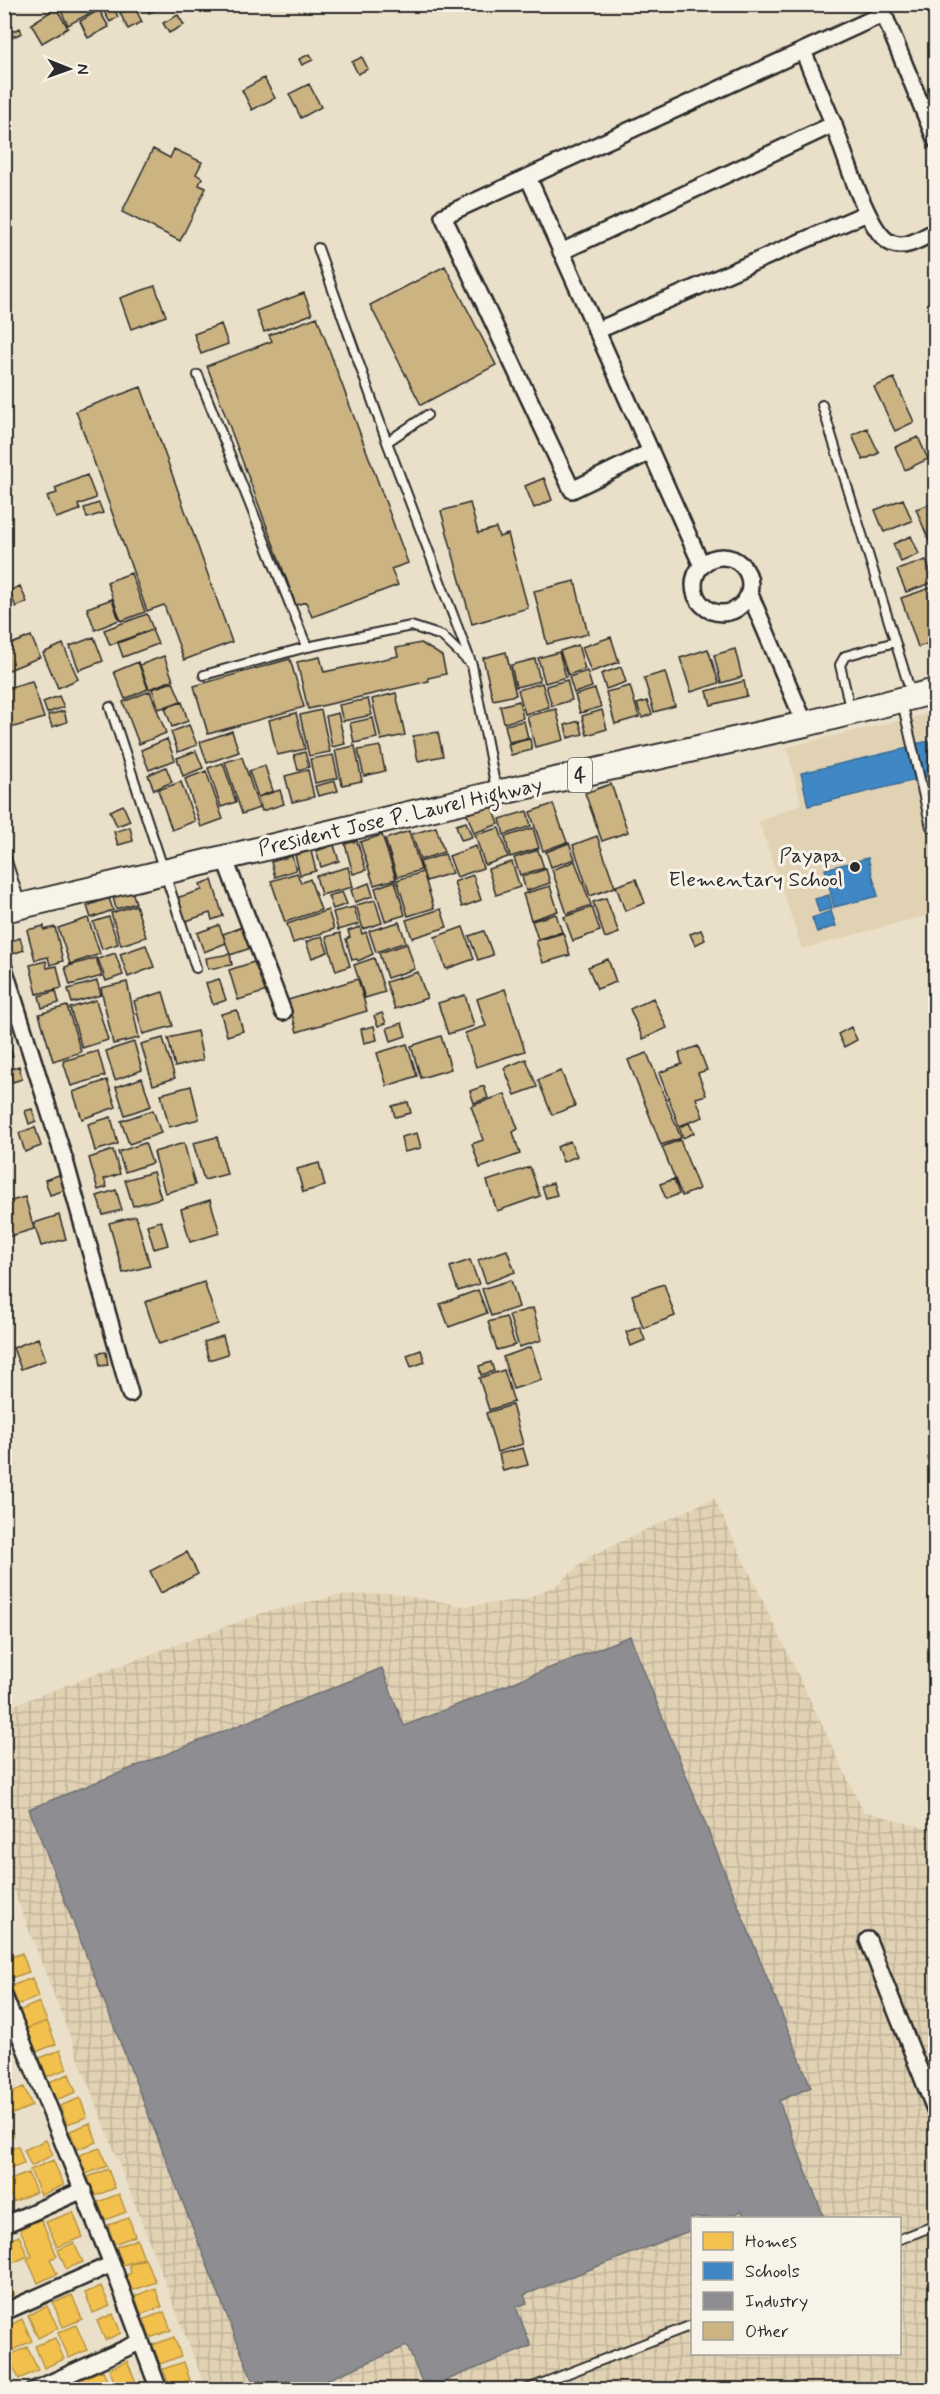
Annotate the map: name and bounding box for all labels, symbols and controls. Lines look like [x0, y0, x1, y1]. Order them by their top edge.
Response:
north arrow [39, 39, 99, 99]
text: N [72, 64, 93, 75]
road number: 4 [568, 758, 592, 792]
street label: President Jose P. Laurel Highway [255, 771, 545, 865]
place label: Payapa Elementary School [668, 842, 843, 894]
marker: Payapa Elementary School [848, 860, 862, 874]
legend [691, 2217, 901, 2355]
text: Homes [745, 2230, 797, 2254]
text: Schools [745, 2260, 800, 2284]
text: Industry [745, 2290, 808, 2314]
text: Other [745, 2320, 789, 2344]

